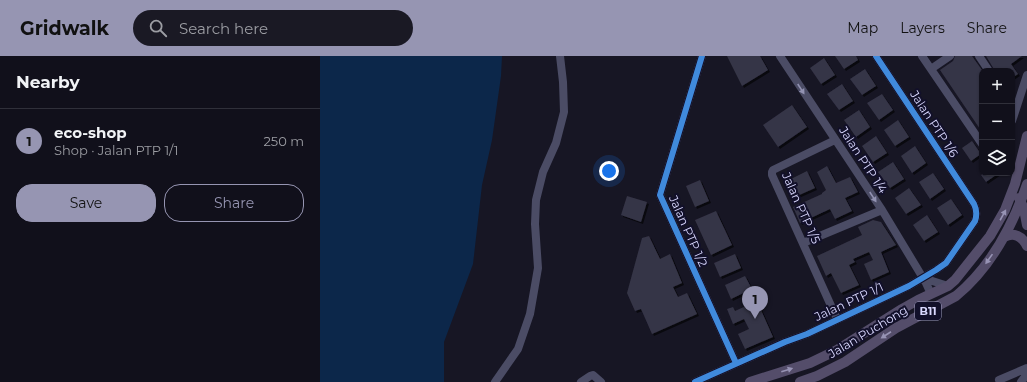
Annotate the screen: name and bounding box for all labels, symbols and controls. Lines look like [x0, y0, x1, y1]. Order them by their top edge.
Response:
search box [133, 10, 413, 46]
text: Gridwalk [20, 17, 109, 40]
icon: search [147, 17, 169, 39]
text: Search here [179, 19, 268, 38]
text: Map [847, 19, 878, 37]
text: Layers [900, 19, 945, 37]
text: Share [967, 19, 1007, 37]
map controls [979, 68, 1015, 176]
button: + [979, 68, 1015, 104]
text: Nearby [16, 72, 80, 92]
one-way arrow [797, 83, 805, 94]
street label: Jalan PTP 1/6 [907, 87, 962, 160]
button: − [979, 104, 1015, 140]
text: eco-shop [54, 123, 127, 142]
street label: Jalan PTP 1/4 [836, 123, 891, 196]
text: 1 [26, 133, 32, 149]
text: 250 m [263, 133, 304, 149]
button: layers [979, 140, 1015, 176]
text: Shop · Jalan PTP 1/1 [54, 142, 179, 158]
your location [599, 161, 619, 181]
street label: Jalan PTP 1/5 [779, 169, 824, 246]
button: Save [16, 184, 156, 222]
button: Share [164, 184, 304, 222]
street label: Jalan PTP 1/2 [666, 192, 711, 269]
one-way arrow [869, 192, 877, 202]
one-way arrow [999, 209, 1006, 221]
one-way arrow [985, 254, 993, 265]
street label: Jalan PTP 1/1 [811, 279, 886, 325]
pin: 1 [742, 286, 768, 319]
street label: Jalan Puchong [824, 302, 910, 362]
road number: B11 [915, 302, 941, 320]
one-way arrow [880, 331, 891, 339]
one-way arrow [781, 367, 793, 373]

